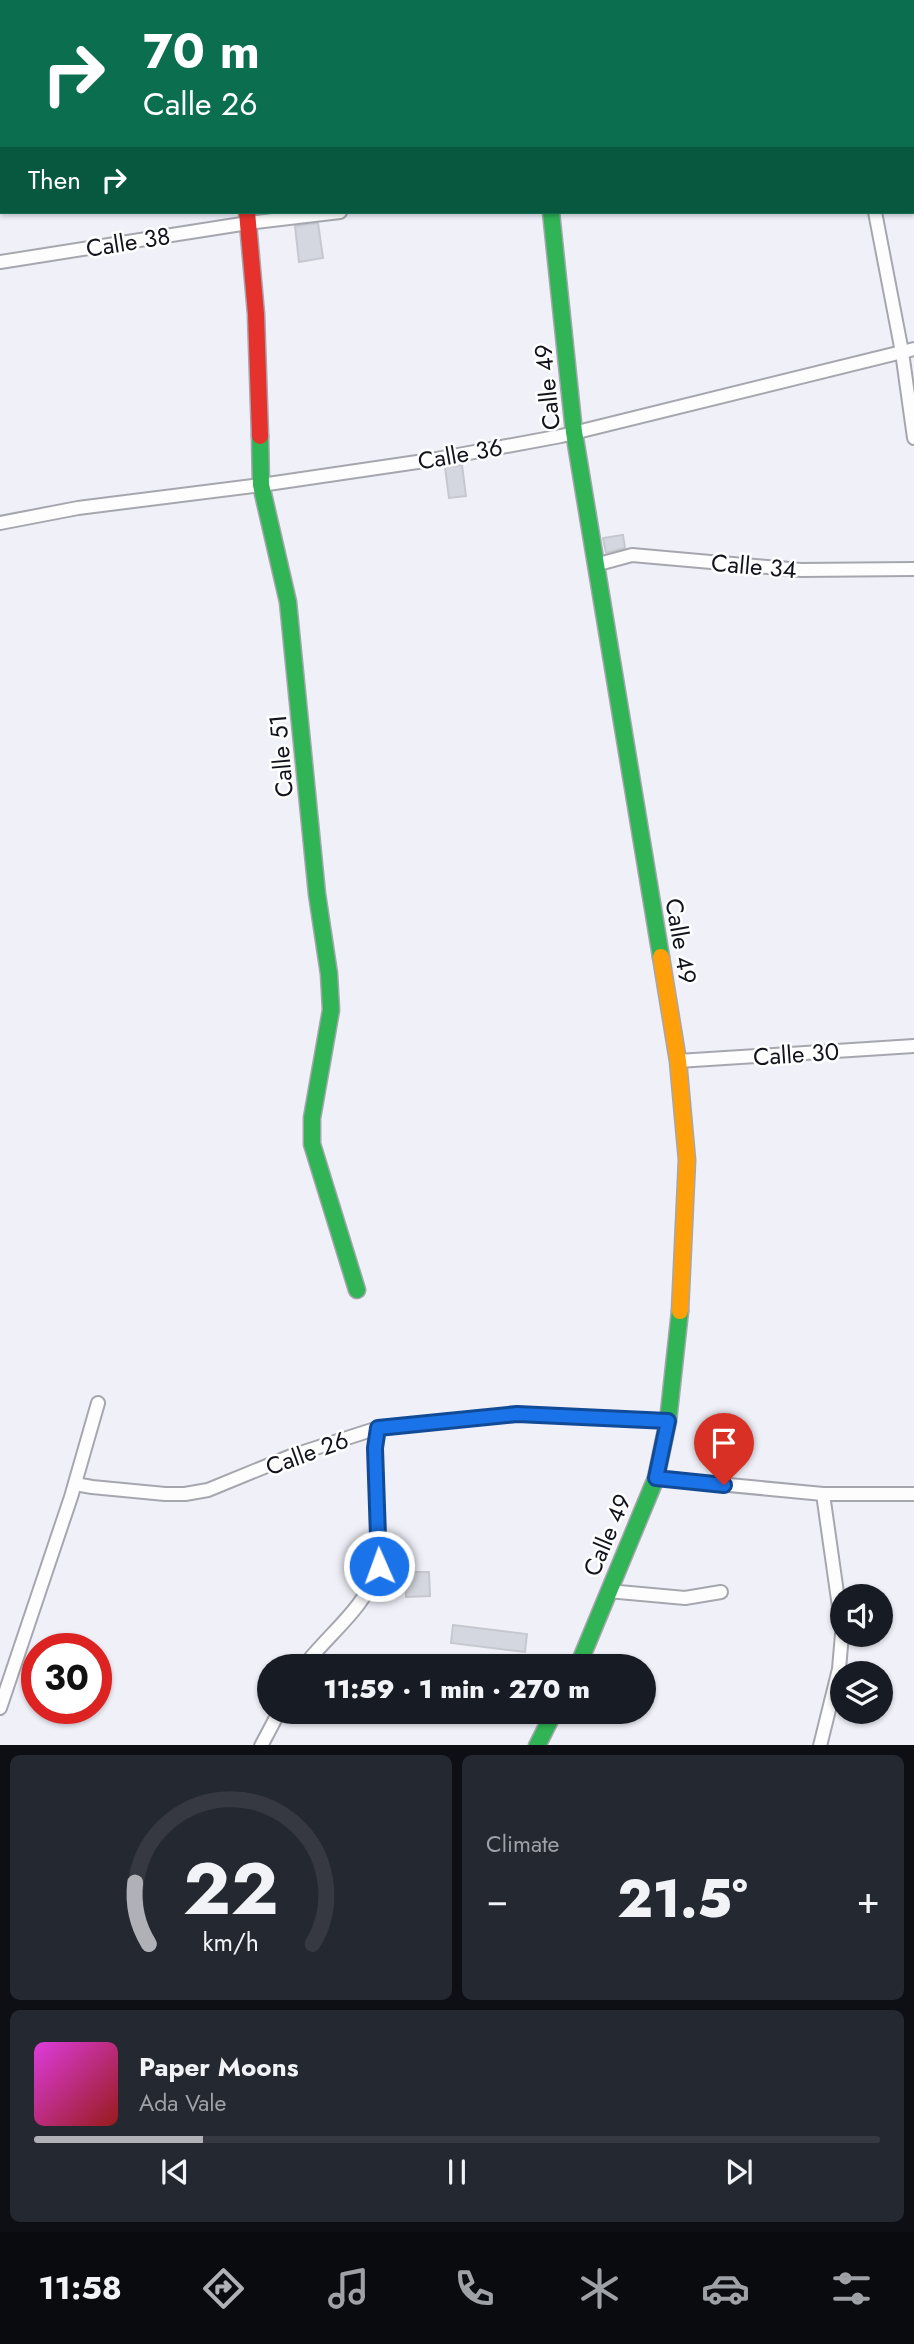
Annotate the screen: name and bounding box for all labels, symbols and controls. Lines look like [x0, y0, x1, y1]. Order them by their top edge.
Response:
text: 70 m [143, 16, 260, 86]
icon: right [28, 28, 119, 119]
text: Calle 26 [143, 81, 258, 127]
text: Then [28, 161, 81, 199]
icon: right [95, 161, 133, 199]
street label: Calle 38 [83, 218, 173, 266]
street label: Calle 49 [525, 342, 569, 432]
street label: Calle 36 [415, 429, 505, 479]
street label: Calle 34 [710, 545, 798, 587]
street label: Calle 51 [260, 713, 302, 799]
street label: Calle 49 [656, 895, 706, 987]
street label: Calle 30 [752, 1034, 840, 1074]
pin [694, 1413, 754, 1485]
street label: Calle 26 [261, 1422, 353, 1484]
icon: arrive [705, 1424, 743, 1462]
street label: Calle 49 [574, 1488, 640, 1582]
position arrow [342, 1529, 416, 1603]
map controls [830, 1584, 893, 1724]
button: sound [830, 1584, 893, 1647]
speed limit sign: 30 [21, 1633, 112, 1724]
button: layers [830, 1661, 893, 1724]
text: 11:59 · 1 min · 270 m [323, 1670, 590, 1708]
text: Climate [486, 1827, 559, 1861]
text: 22 [183, 1836, 279, 1941]
text: 21.5° [617, 1861, 748, 1937]
text: − [486, 1872, 508, 1927]
text: + [857, 1872, 880, 1927]
text: km/h [203, 1923, 259, 1959]
text: Paper Moons [139, 2048, 299, 2086]
text: Ada Vale [139, 2086, 226, 2120]
icon: previous [156, 2153, 194, 2191]
icon: pause [438, 2153, 476, 2191]
icon: next [720, 2153, 758, 2191]
icon: directions [199, 2264, 248, 2313]
icon: music [324, 2264, 373, 2313]
icon: phone [450, 2264, 499, 2313]
icon: climate [575, 2264, 624, 2313]
icon: car [701, 2264, 750, 2313]
icon: filters [827, 2264, 876, 2313]
text: 11:58 [38, 2265, 122, 2311]

